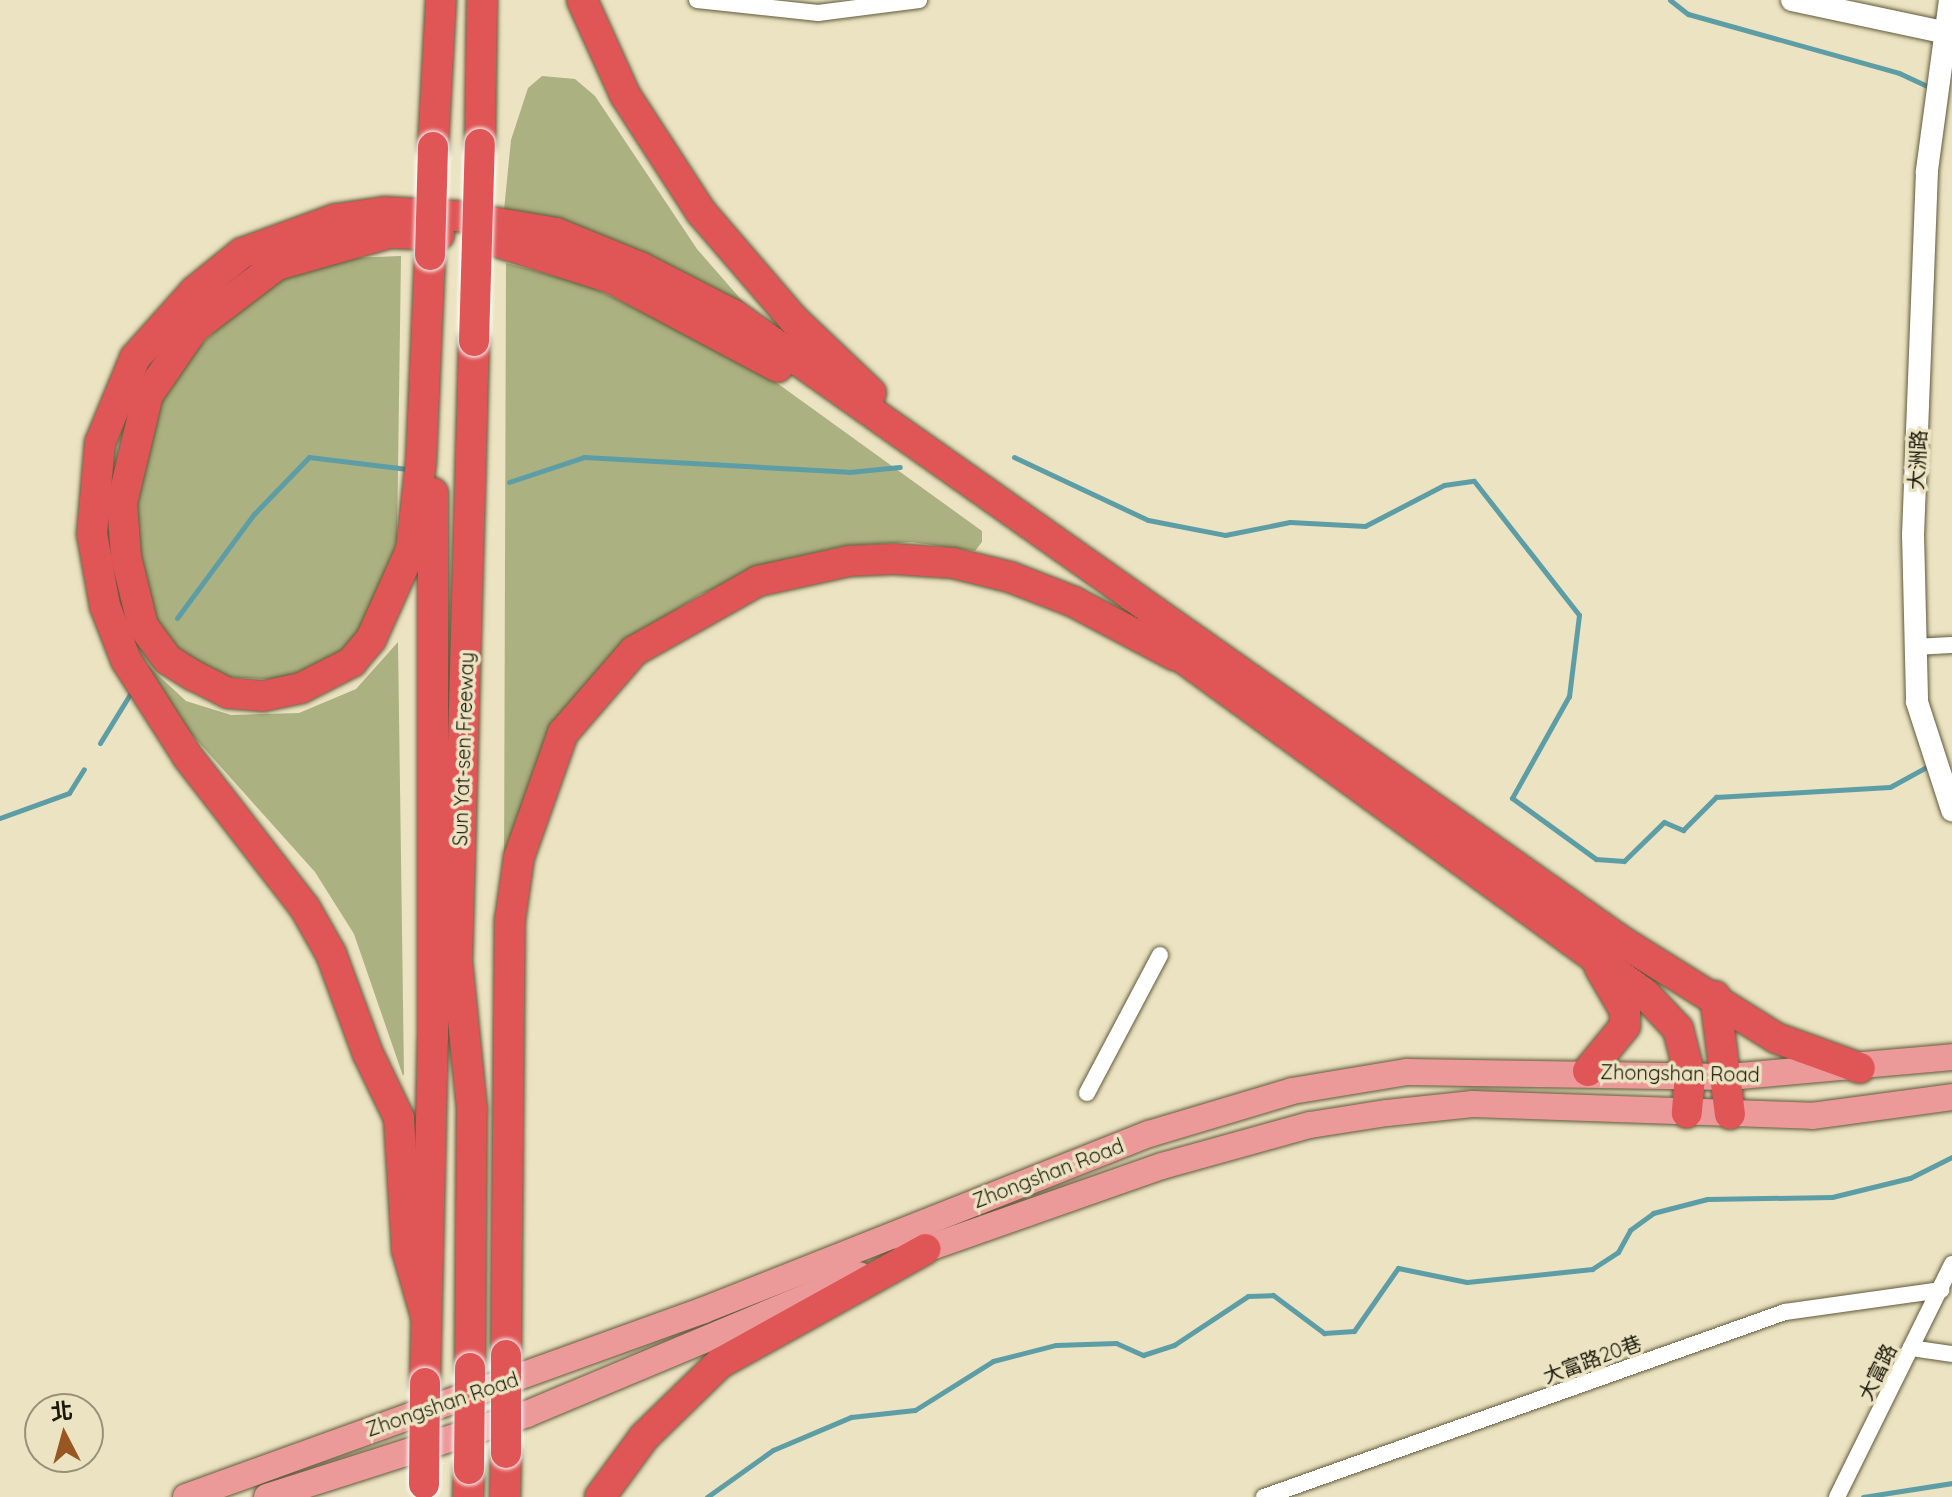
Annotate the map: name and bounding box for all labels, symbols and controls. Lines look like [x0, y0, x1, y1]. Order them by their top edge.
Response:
street label: 大洲路 [1903, 429, 1931, 491]
street label: Sun Yat-sen Freeway [448, 652, 478, 846]
street label: Zhongshan Road [1600, 1060, 1760, 1086]
street label: Zhongshan Road [969, 1133, 1127, 1213]
street label: 大富路20巷 [1540, 1330, 1644, 1388]
street label: 大富路 [1853, 1340, 1901, 1404]
street label: Zhongshan Road [363, 1367, 521, 1441]
north arrow [24, 1393, 104, 1473]
text: 北 [49, 1396, 74, 1426]

